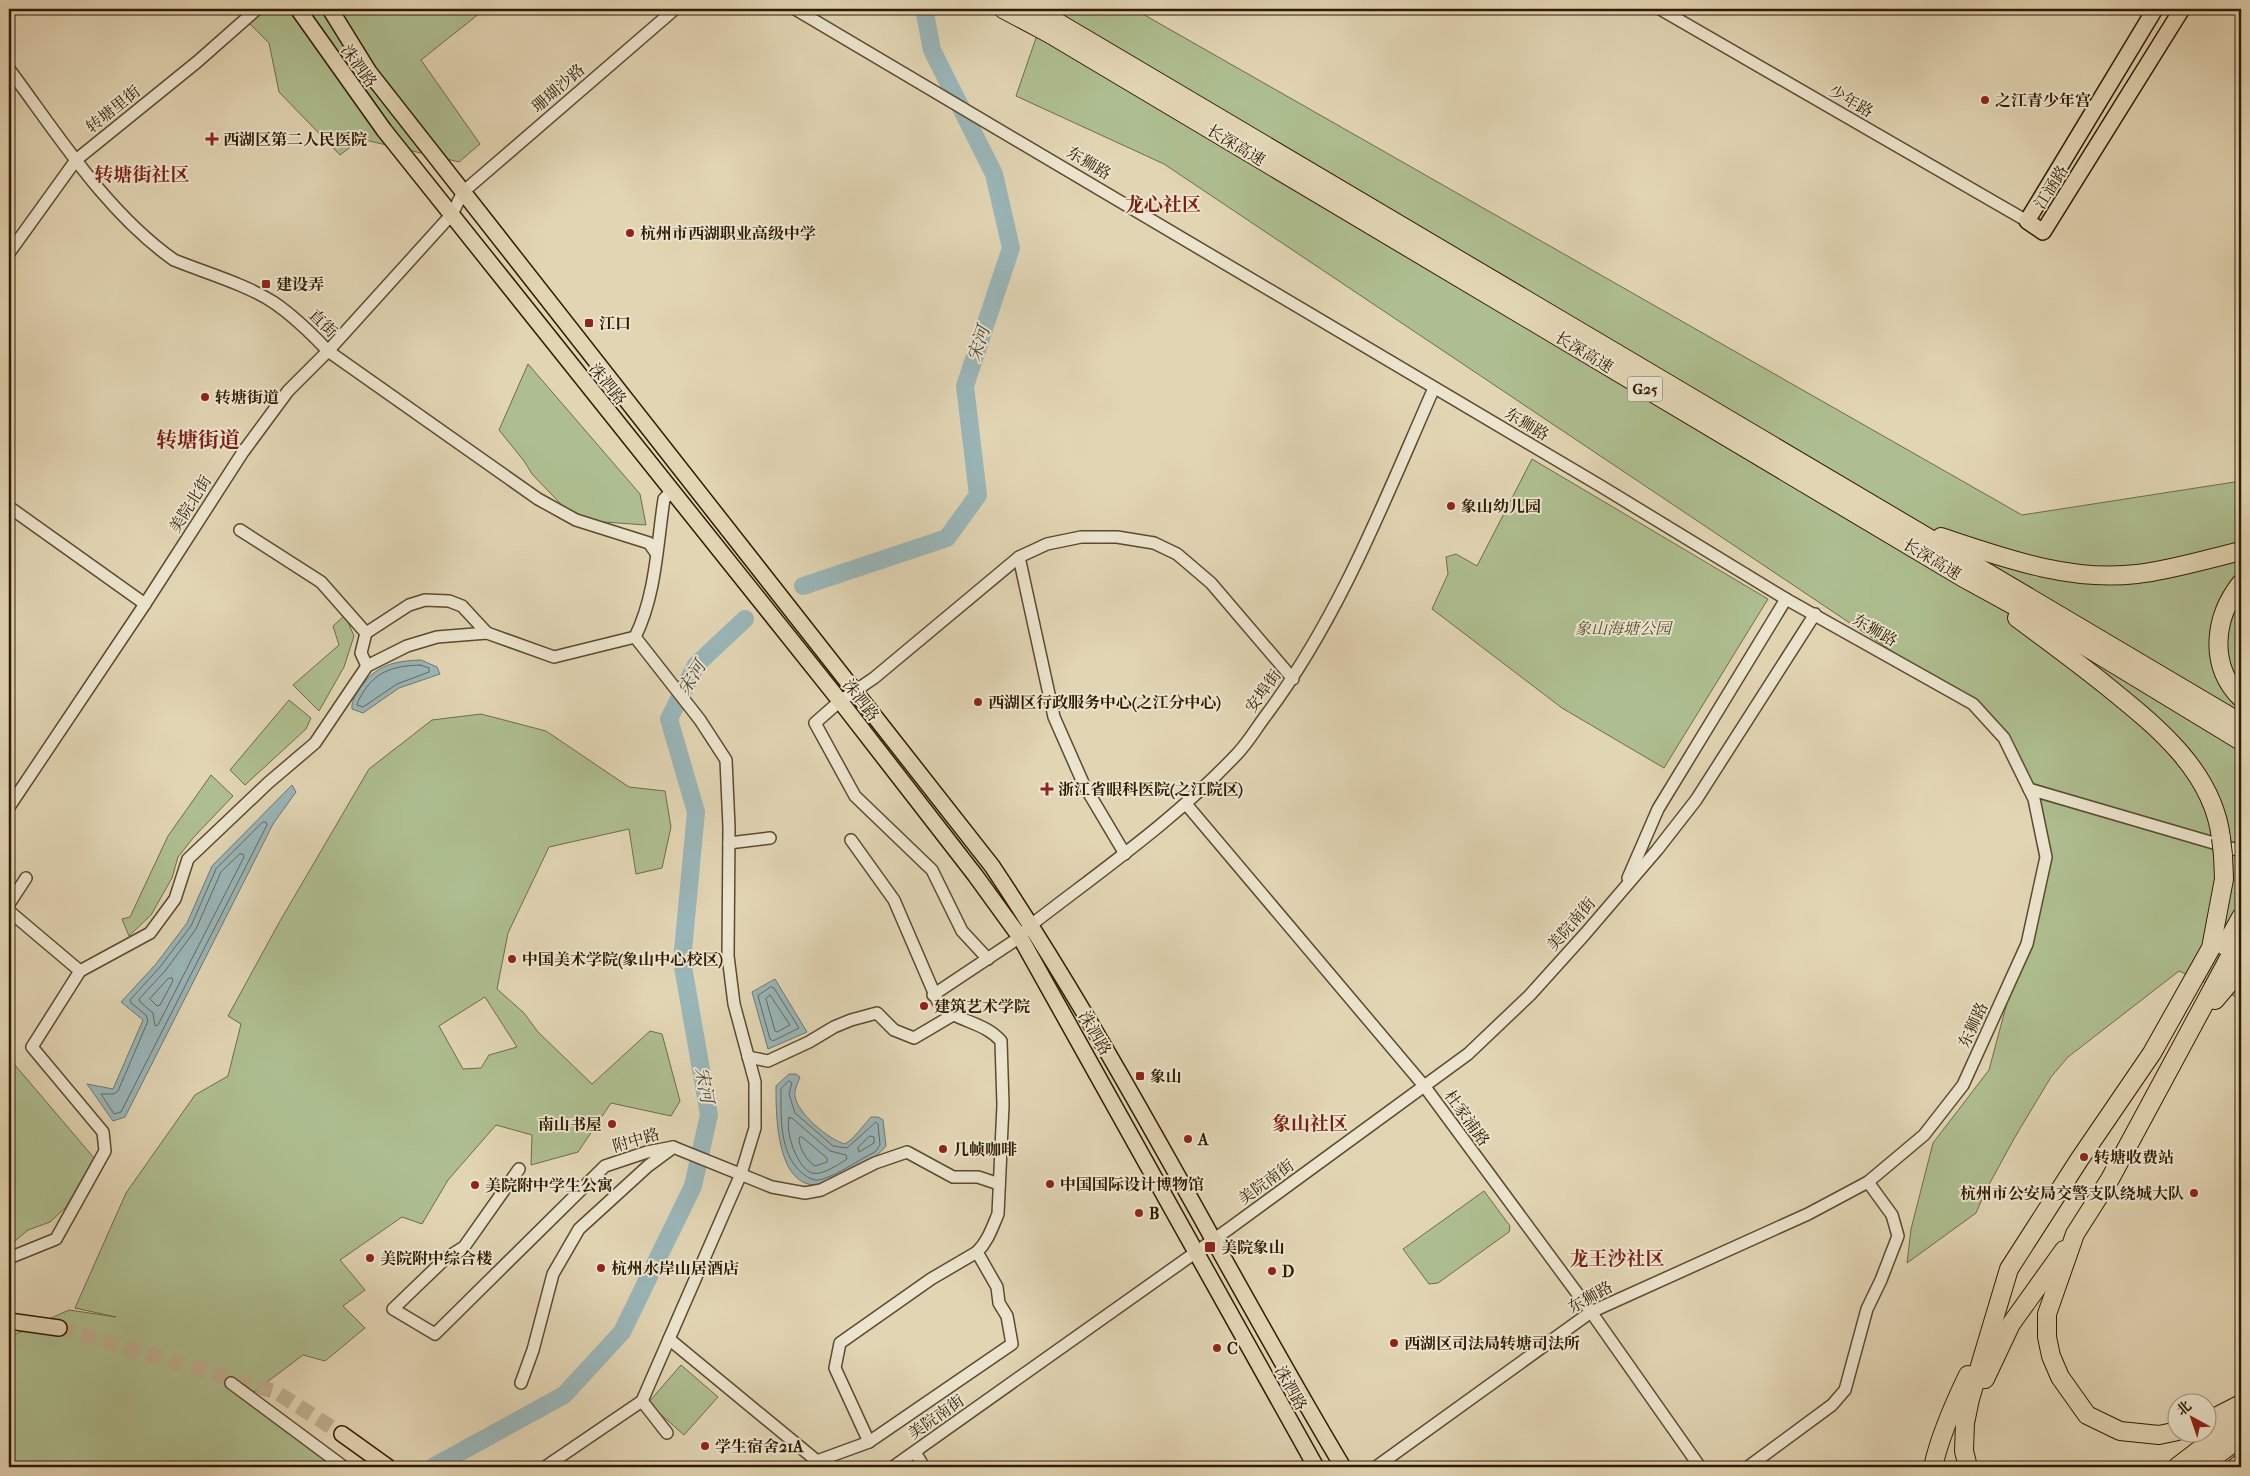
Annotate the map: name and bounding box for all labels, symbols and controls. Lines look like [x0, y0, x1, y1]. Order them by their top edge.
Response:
street label: 洙泗路 [337, 41, 381, 91]
street label: 珊瑚沙路 [528, 60, 588, 116]
street label: 转塘里街 [82, 81, 144, 137]
street label: 少年路 [1825, 81, 1877, 121]
place label: 之江青少年宫 [1995, 91, 2091, 110]
marker: 之江青少年宫 [1979, 94, 1991, 106]
street label: 长深高速 [1204, 120, 1268, 170]
place label: 西湖区第二人民医院 [223, 130, 367, 149]
marker: 西湖区第二人民医院 [205, 132, 219, 146]
street label: 东狮路 [1064, 142, 1114, 184]
street label: 江涵路 [2030, 162, 2072, 212]
district label: 转塘街社区 [94, 164, 190, 186]
district label: 龙心社区 [1125, 194, 1201, 216]
place label: 杭州市西湖职业高级中学 [640, 224, 816, 243]
marker: 杭州市西湖职业高级中学 [624, 227, 636, 239]
place label: 建设弄 [276, 275, 324, 294]
marker: 建设弄 [260, 278, 272, 290]
street label: 直街 [305, 305, 341, 341]
place label: 江口 [599, 314, 631, 333]
marker: 江口 [583, 317, 595, 329]
water label: 宋河 [963, 321, 995, 364]
street label: 长深高速 [1552, 327, 1616, 377]
street label: 洙泗路 [586, 359, 630, 409]
road number: G25 [1628, 376, 1662, 402]
place label: 转塘街道 [215, 388, 279, 407]
marker: 转塘街道 [199, 391, 211, 403]
street label: 东狮路 [1502, 403, 1552, 445]
district label: 转塘街道 [156, 428, 240, 452]
street label: 美院北街 [165, 472, 215, 536]
place label: 象山幼儿园 [1461, 497, 1541, 516]
marker: 象山幼儿园 [1445, 500, 1457, 512]
street label: 长深高速 [1900, 534, 1964, 584]
street label: 东狮路 [1849, 610, 1901, 650]
park label: 象山海塘公园 [1575, 619, 1674, 638]
water label: 宋河 [674, 655, 712, 699]
street label: 安埠街 [1241, 666, 1285, 716]
street label: 洙泗路 [839, 675, 883, 725]
place label: 西湖区行政服务中心(之江分中心) [988, 693, 1221, 713]
marker: 西湖区行政服务中心(之江分中心) [972, 696, 984, 708]
place label: 浙江省眼科医院(之江院区) [1058, 780, 1243, 800]
marker: 浙江省眼科医院(之江院区) [1040, 782, 1054, 796]
street label: 美院南街 [1543, 894, 1599, 954]
place label: 中国美术学院(象山中心校区) [522, 950, 723, 970]
marker: 中国美术学院(象山中心校区) [506, 953, 518, 965]
place label: 建筑艺术学院 [934, 997, 1030, 1016]
street label: 东狮路 [1954, 999, 1992, 1051]
marker: 建筑艺术学院 [918, 1000, 930, 1012]
street label: 洙泗路 [1075, 1007, 1115, 1059]
water label: 宋河 [691, 1065, 718, 1108]
place label: 象山 [1150, 1067, 1182, 1086]
marker: 象山 [1134, 1070, 1146, 1082]
street label: 杜家浦路 [1441, 1087, 1493, 1149]
district label: 象山社区 [1272, 1113, 1348, 1135]
place label: 南山书屋 [538, 1115, 602, 1134]
marker: 南山书屋 [606, 1118, 618, 1130]
street label: 附中路 [610, 1124, 662, 1156]
place label: A [1197, 1130, 1209, 1149]
marker: A [1182, 1133, 1194, 1145]
place label: 几帧咖啡 [953, 1140, 1017, 1159]
marker: 几帧咖啡 [937, 1143, 949, 1155]
place label: 转塘收费站 [2094, 1148, 2174, 1167]
marker: 转塘收费站 [2078, 1151, 2090, 1163]
street label: 美院南街 [1235, 1156, 1297, 1208]
place label: 中国国际设计博物馆 [1060, 1175, 1204, 1194]
place label: 美院附中学生公寓 [485, 1176, 613, 1195]
marker: 中国国际设计博物馆 [1044, 1178, 1056, 1190]
marker: 美院附中学生公寓 [469, 1179, 481, 1191]
place label: 杭州市公安局交警支队绕城大队 [1960, 1184, 2184, 1203]
marker: 杭州市公安局交警支队绕城大队 [2188, 1187, 2200, 1199]
place label: B [1149, 1204, 1159, 1223]
marker: B [1133, 1207, 1145, 1219]
place label: 美院象山 [1221, 1238, 1285, 1257]
marker: 美院象山 [1203, 1240, 1217, 1254]
district label: 龙王沙社区 [1569, 1248, 1665, 1270]
place label: 美院附中综合楼 [380, 1249, 492, 1268]
marker: 美院附中综合楼 [364, 1252, 376, 1264]
place label: 杭州水岸山居酒店 [611, 1259, 739, 1278]
marker: 杭州水岸山居酒店 [595, 1262, 607, 1274]
place label: D [1282, 1262, 1294, 1281]
marker: D [1266, 1265, 1278, 1277]
street label: 东狮路 [1564, 1277, 1616, 1317]
place label: 西湖区司法局转塘司法所 [1404, 1334, 1580, 1353]
marker: 西湖区司法局转塘司法所 [1388, 1337, 1400, 1349]
place label: C [1227, 1339, 1238, 1358]
marker: C [1211, 1342, 1223, 1354]
street label: 洙泗路 [1271, 1362, 1311, 1414]
street label: 美院南街 [904, 1391, 968, 1443]
north arrow [2168, 1394, 2218, 1444]
text: 北 [2173, 1397, 2195, 1419]
place label: 学生宿舍21A [715, 1437, 804, 1456]
marker: 学生宿舍21A [699, 1440, 711, 1452]

